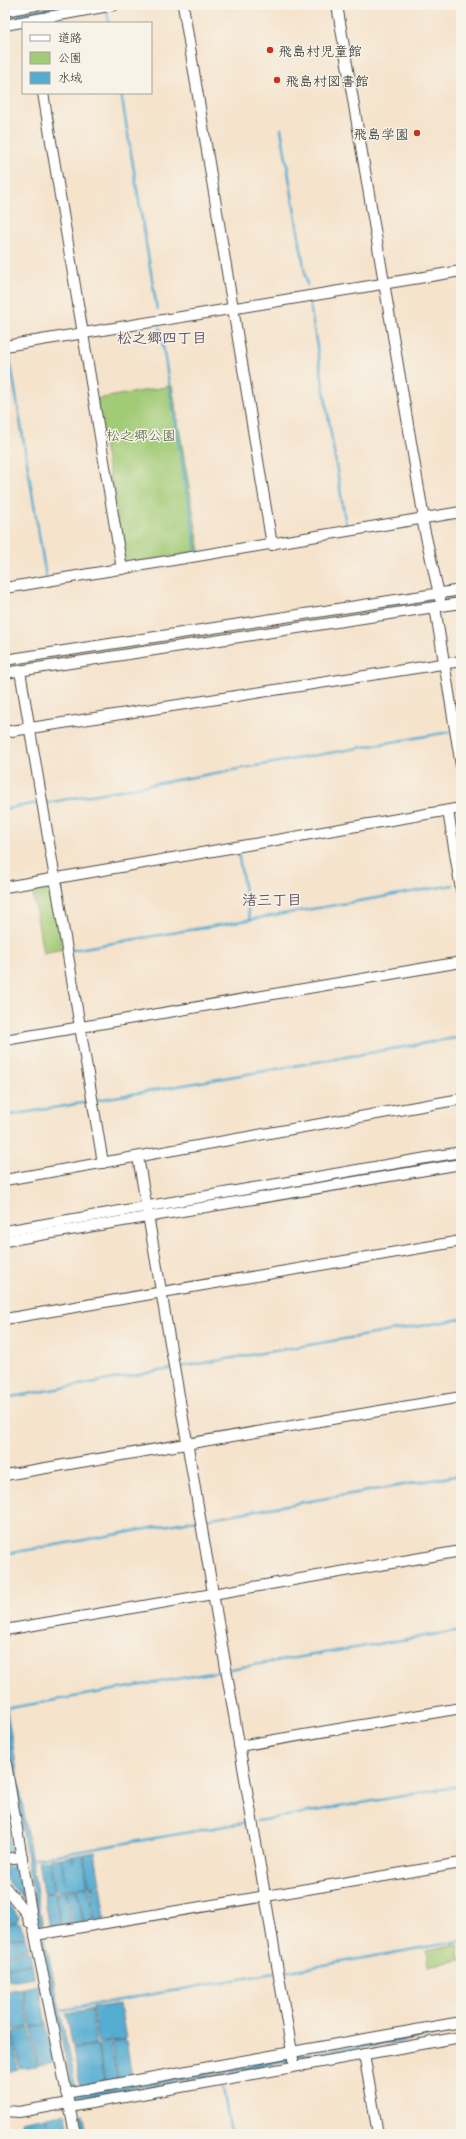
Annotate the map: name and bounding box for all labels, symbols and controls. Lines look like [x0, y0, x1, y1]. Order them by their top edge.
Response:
legend [22, 22, 152, 94]
text: 道路 [58, 28, 82, 46]
place label: 飛島村児童館 [278, 40, 362, 61]
marker: 飛島村児童館 [265, 45, 275, 55]
text: 公園 [58, 48, 82, 66]
text: 水域 [58, 68, 82, 86]
place label: 飛島村図書館 [285, 70, 369, 91]
marker: 飛島村図書館 [272, 75, 282, 85]
place label: 飛島学園 [353, 123, 409, 144]
marker: 飛島学園 [412, 128, 422, 138]
district label: 松之郷四丁目 [117, 325, 207, 348]
park label: 松之郷公園 [106, 424, 176, 445]
district label: 渚三丁目 [242, 887, 302, 910]

